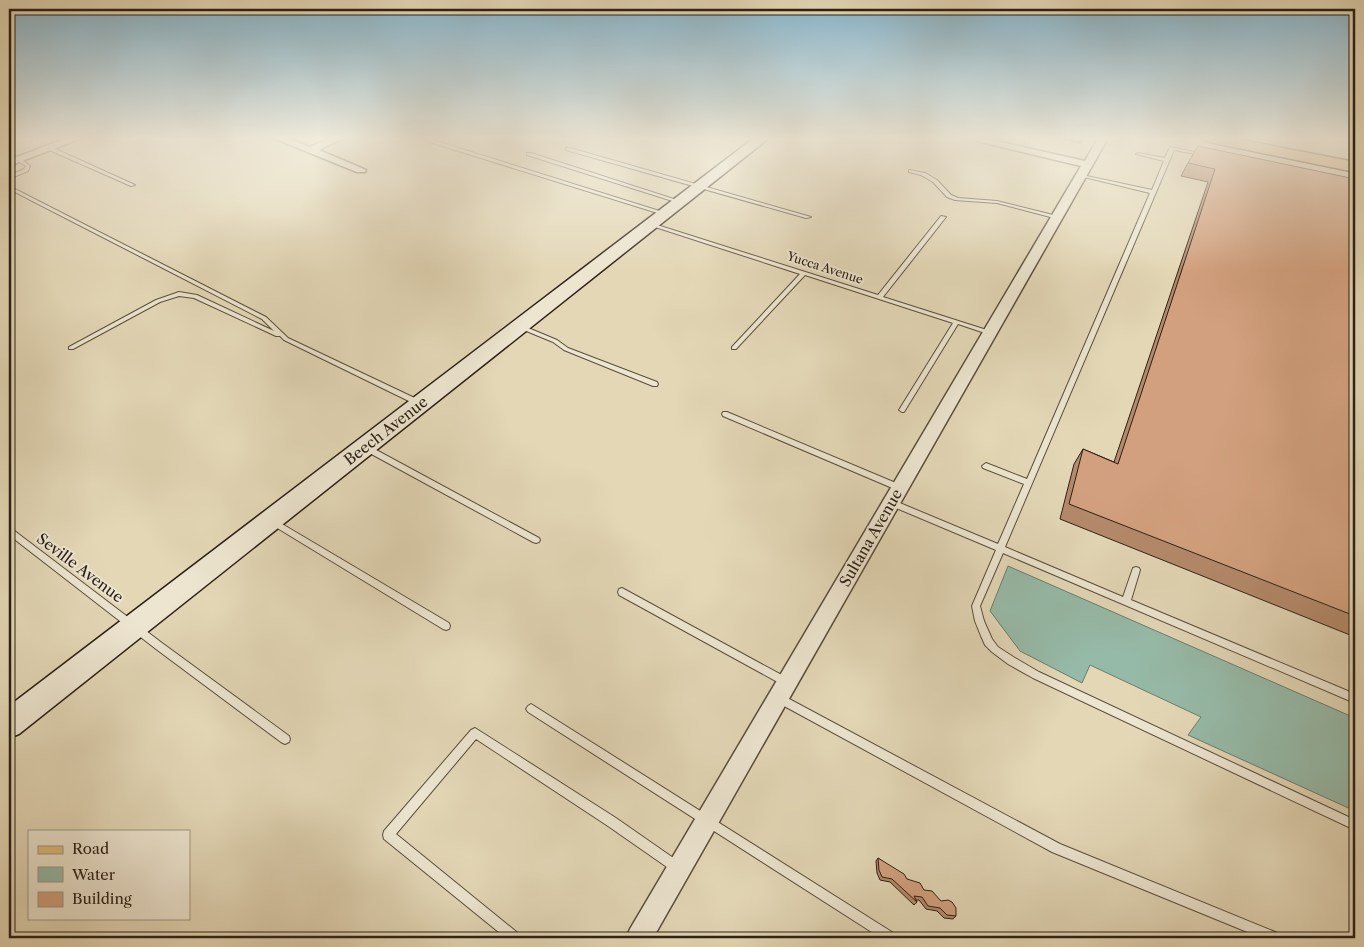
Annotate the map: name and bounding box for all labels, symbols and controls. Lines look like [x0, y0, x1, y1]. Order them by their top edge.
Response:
street label: Yucca Avenue [784, 248, 865, 287]
street label: Beech Avenue [340, 392, 431, 469]
street label: Sultana Avenue [835, 485, 906, 590]
street label: Seville Avenue [33, 529, 127, 606]
legend [28, 830, 190, 920]
text: Road [72, 839, 109, 858]
text: Water [71, 865, 116, 884]
text: Building [72, 889, 132, 908]

